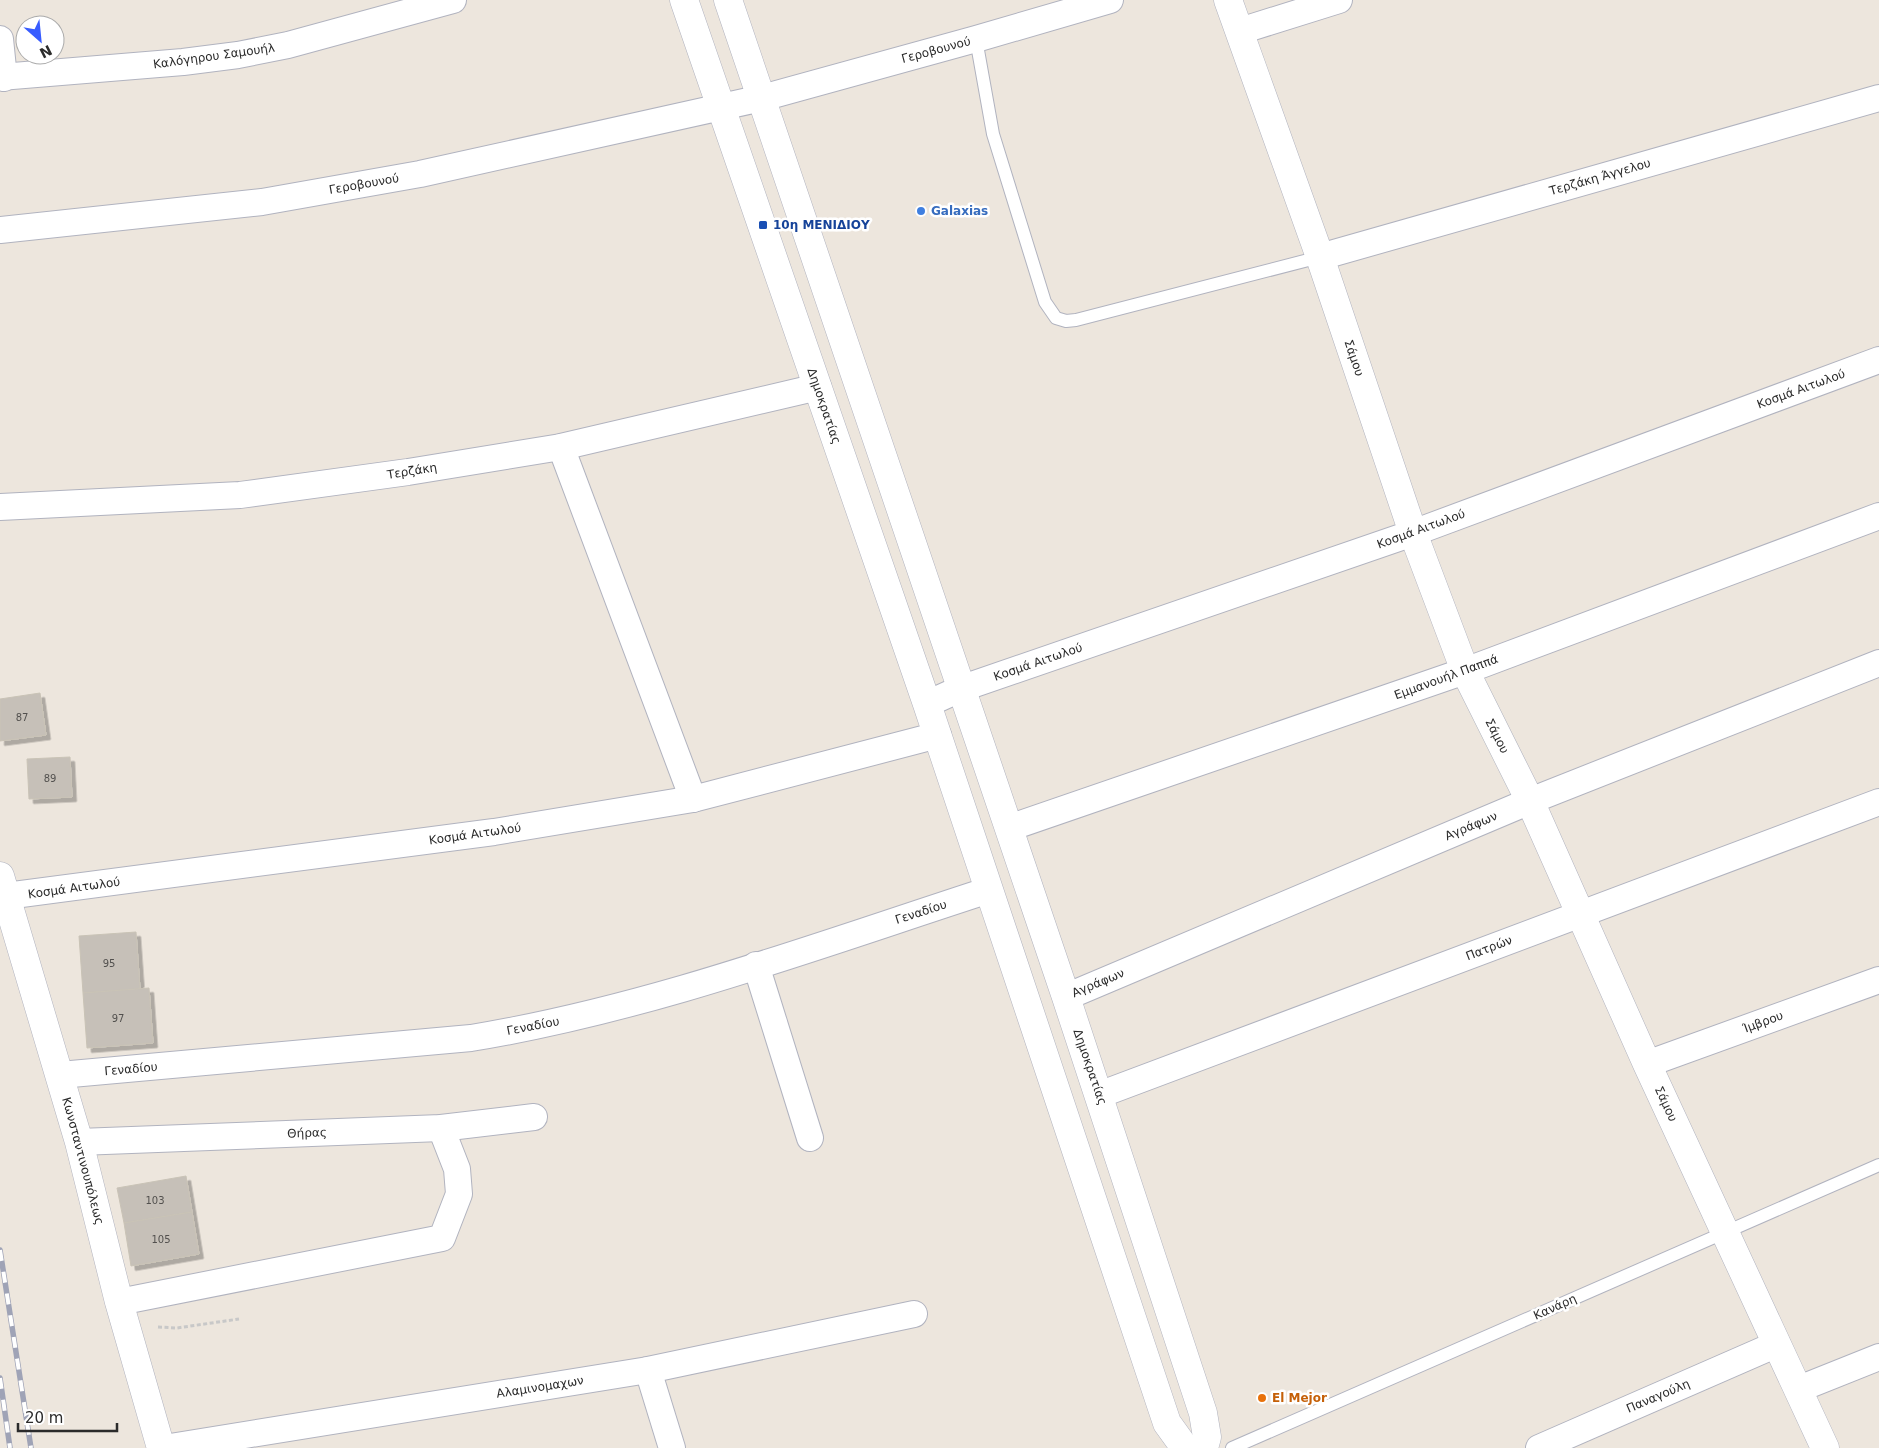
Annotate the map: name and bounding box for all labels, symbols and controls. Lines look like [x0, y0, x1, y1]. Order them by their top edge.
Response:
north arrow [15, 15, 65, 65]
street label: Γεροβουνού [900, 34, 972, 66]
street label: Καλόγηρου Σαμουήλ [152, 41, 276, 71]
text: N [37, 42, 55, 61]
street label: Τερζάκη Άγγελου [1547, 156, 1652, 198]
street label: Γεροβουνού [328, 171, 400, 197]
place label: Galaxias [931, 204, 988, 218]
marker: Galaxias [915, 205, 927, 217]
place label: 10η ΜΕΝΙΔΙΟΥ [773, 218, 870, 232]
marker: 10η ΜΕΝΙΔΙΟΥ [757, 219, 769, 231]
street label: Σάμου [1341, 338, 1367, 378]
street label: Δημοκρατίας [804, 366, 844, 446]
street label: Κοσμά Αιτωλού [1755, 366, 1847, 412]
street label: Τερζάκη [385, 460, 438, 482]
street label: Κοσμά Αιτωλού [1375, 506, 1467, 552]
street label: Κοσμά Αιτωλού [992, 640, 1084, 684]
street label: Εμμανουήλ Παππά [1392, 652, 1500, 702]
house number: 87 [16, 712, 28, 723]
street label: Σάμου [1482, 716, 1512, 756]
house number: 89 [44, 773, 56, 784]
street label: Αγράφων [1443, 809, 1500, 843]
street label: Κοσμά Αιτωλού [428, 821, 522, 847]
street label: Κοσμά Αιτωλού [27, 875, 121, 901]
street label: Γεναδίου [893, 897, 949, 927]
street label: Πατρών [1464, 933, 1514, 963]
house number: 95 [103, 958, 115, 969]
street label: Αγράφων [1070, 966, 1127, 1000]
street label: Ίμβρου [1740, 1008, 1785, 1036]
house number: 97 [112, 1013, 124, 1024]
street label: Γεναδίου [505, 1014, 561, 1038]
street label: Δημοκρατίας [1070, 1027, 1110, 1107]
street label: Γεναδίου [104, 1060, 158, 1078]
street label: Σάμου [1652, 1084, 1680, 1124]
street label: Κωνσταντινουπόλεως [59, 1096, 107, 1226]
street label: Θήρας [287, 1125, 327, 1141]
house number: 103 [145, 1195, 165, 1206]
house number: 105 [151, 1234, 171, 1245]
street label: Κανάρη [1531, 1291, 1579, 1323]
street label: Αλαμινομαχων [495, 1373, 585, 1401]
street label: Παναγούλη [1624, 1376, 1692, 1416]
place label: El Mejor [1272, 1391, 1327, 1405]
marker: El Mejor [1256, 1392, 1268, 1404]
scale bar [18, 1400, 116, 1432]
text: 20 m [25, 1409, 63, 1427]

